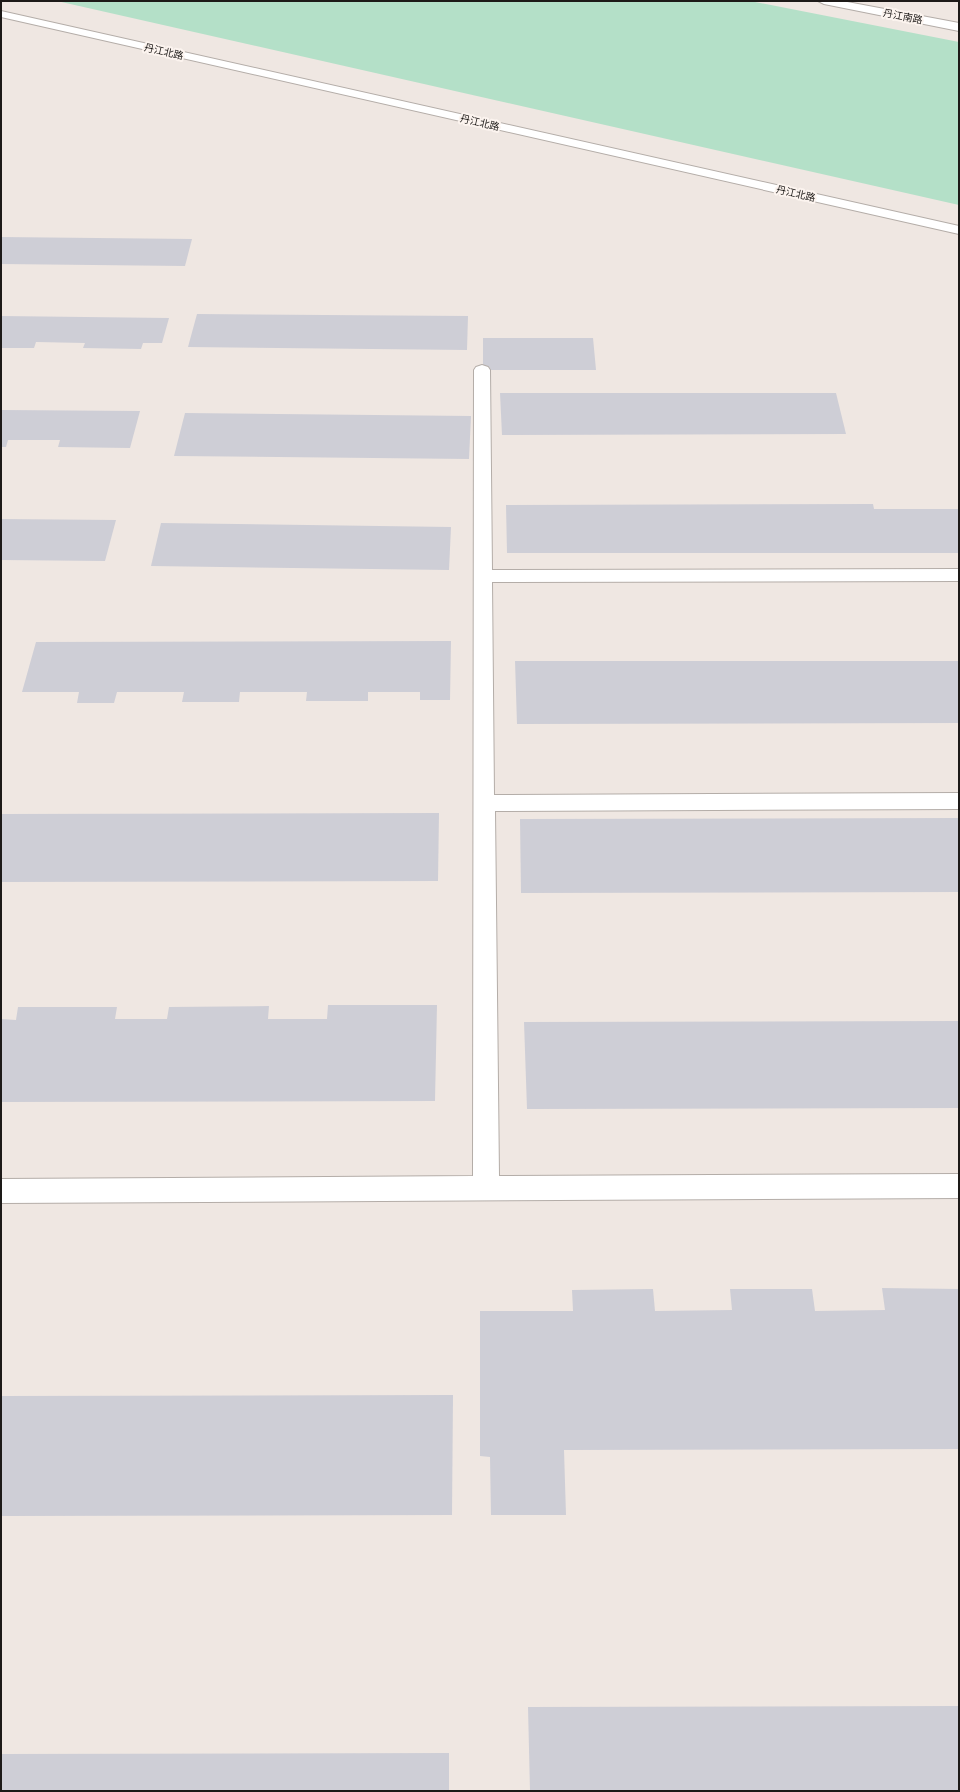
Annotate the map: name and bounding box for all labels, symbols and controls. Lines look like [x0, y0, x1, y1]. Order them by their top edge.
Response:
street label: 丹江南路 [882, 7, 924, 26]
street label: 丹江北路 [143, 42, 185, 61]
street label: 丹江北路 [459, 113, 501, 132]
street label: 丹江北路 [775, 184, 817, 203]

